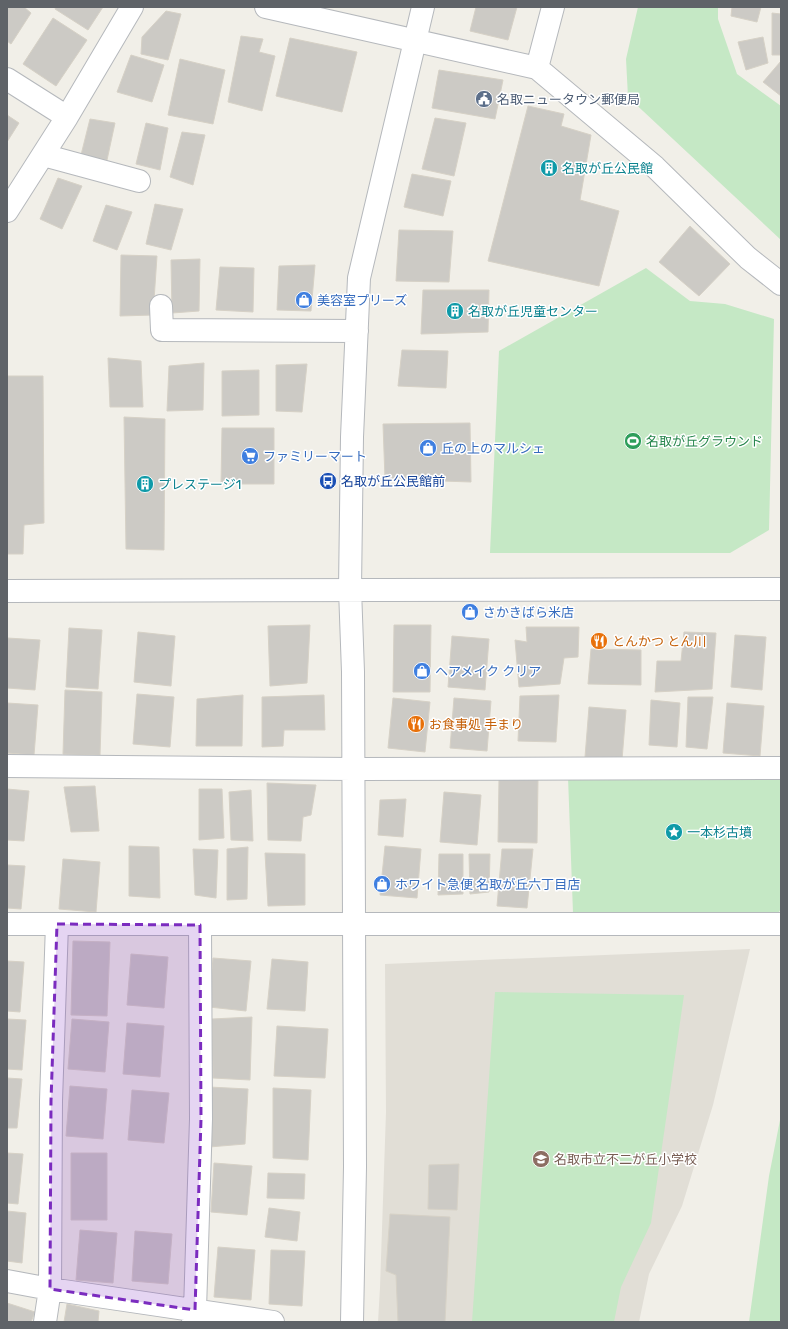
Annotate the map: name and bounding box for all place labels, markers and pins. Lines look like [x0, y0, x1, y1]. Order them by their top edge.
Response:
public building icon: 名取ニュータウン郵便局 [474, 89, 494, 109]
place label: 名取ニュータウン郵便局 [497, 92, 640, 107]
building icon: 名取が丘公民館 [539, 158, 559, 178]
place label: 名取が丘公民館 [562, 161, 653, 176]
shop icon: 美容室プリーズ [294, 290, 314, 310]
place label: 美容室プリーズ [317, 293, 407, 308]
building icon: 名取が丘児童センター [445, 301, 465, 321]
place label: 名取が丘児童センター [468, 304, 598, 319]
sports icon: 名取が丘グラウンド [623, 431, 643, 451]
place label: 名取が丘グラウンド [646, 434, 763, 449]
shop icon: 丘の上のマルシェ [418, 438, 438, 458]
place label: 丘の上のマルシェ [441, 441, 545, 456]
supermarket icon: ファミリーマート [240, 446, 260, 466]
place label: ファミリーマート [263, 449, 367, 464]
bus stop icon: 名取が丘公民館前 [318, 471, 338, 491]
building icon: プレステージ1 [135, 474, 155, 494]
place label: 名取が丘公民館前 [341, 474, 445, 489]
place label: プレステージ1 [158, 477, 241, 492]
shop icon: さかきばら米店 [460, 602, 480, 622]
place label: さかきばら米店 [483, 605, 574, 620]
restaurant icon: とんかつ とん川 [589, 631, 609, 651]
place label: とんかつ とん川 [612, 634, 706, 649]
shop icon: ヘアメイク クリア [412, 661, 432, 681]
place label: ヘアメイク クリア [435, 664, 541, 679]
restaurant icon: お食事処 手まり [406, 714, 426, 734]
place label: お食事処 手まり [429, 717, 523, 732]
place icon: 一本杉古墳 [664, 822, 684, 842]
place label: 一本杉古墳 [687, 825, 752, 840]
shop icon: ホワイト急便 名取が丘六丁目店 [372, 874, 392, 894]
place label: ホワイト急便 名取が丘六丁目店 [395, 877, 580, 892]
school or university icon: 名取市立不二が丘小学校 [531, 1149, 551, 1169]
place label: 名取市立不二が丘小学校 [554, 1152, 697, 1167]

